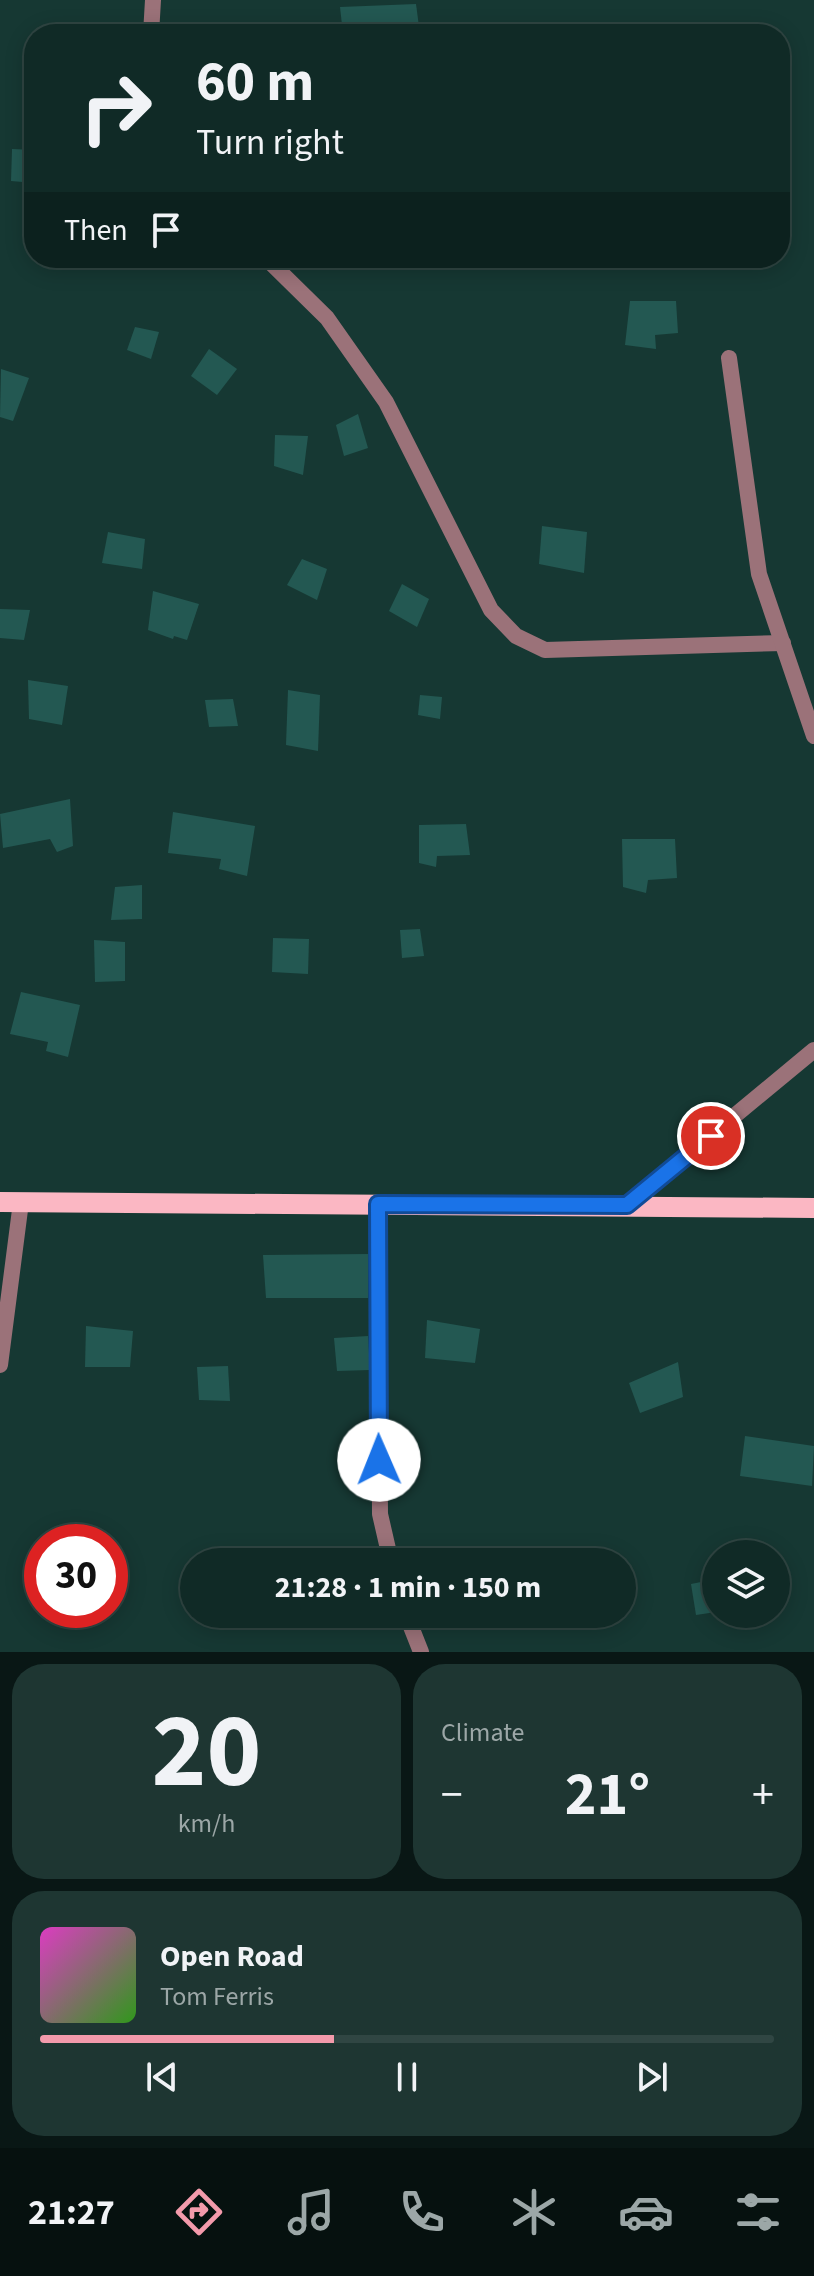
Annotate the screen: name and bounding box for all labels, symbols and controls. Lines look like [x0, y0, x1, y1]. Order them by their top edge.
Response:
text: 60 m [196, 43, 314, 122]
icon: right [64, 56, 168, 160]
text: Turn right [196, 117, 344, 168]
icon: arrive [144, 208, 188, 252]
text: Then [64, 209, 128, 252]
pin [677, 1102, 745, 1170]
icon: arrive [689, 1114, 733, 1158]
position arrow [337, 1418, 421, 1502]
speed limit sign: 30 [24, 1524, 128, 1628]
map controls [702, 1540, 790, 1628]
button: layers [702, 1540, 790, 1628]
text: 21:28 · 1 min · 150 m [275, 1566, 541, 1609]
text: 20 [152, 1679, 261, 1827]
text: Climate [441, 1714, 525, 1751]
text: 21° [565, 1753, 650, 1838]
text: − [441, 1764, 463, 1827]
text: + [752, 1764, 774, 1827]
text: km/h [178, 1805, 235, 1842]
text: Open Road [160, 1935, 304, 1978]
text: Tom Ferris [160, 1978, 274, 2015]
icon: previous [140, 2055, 184, 2099]
icon: pause [385, 2055, 429, 2099]
icon: next [630, 2055, 674, 2099]
icon: directions [171, 2184, 227, 2240]
icon: music [283, 2184, 339, 2240]
icon: phone [394, 2184, 450, 2240]
icon: climate [506, 2184, 562, 2240]
icon: car [618, 2184, 674, 2240]
icon: filters [730, 2184, 786, 2240]
text: 21:27 [28, 2187, 115, 2238]

